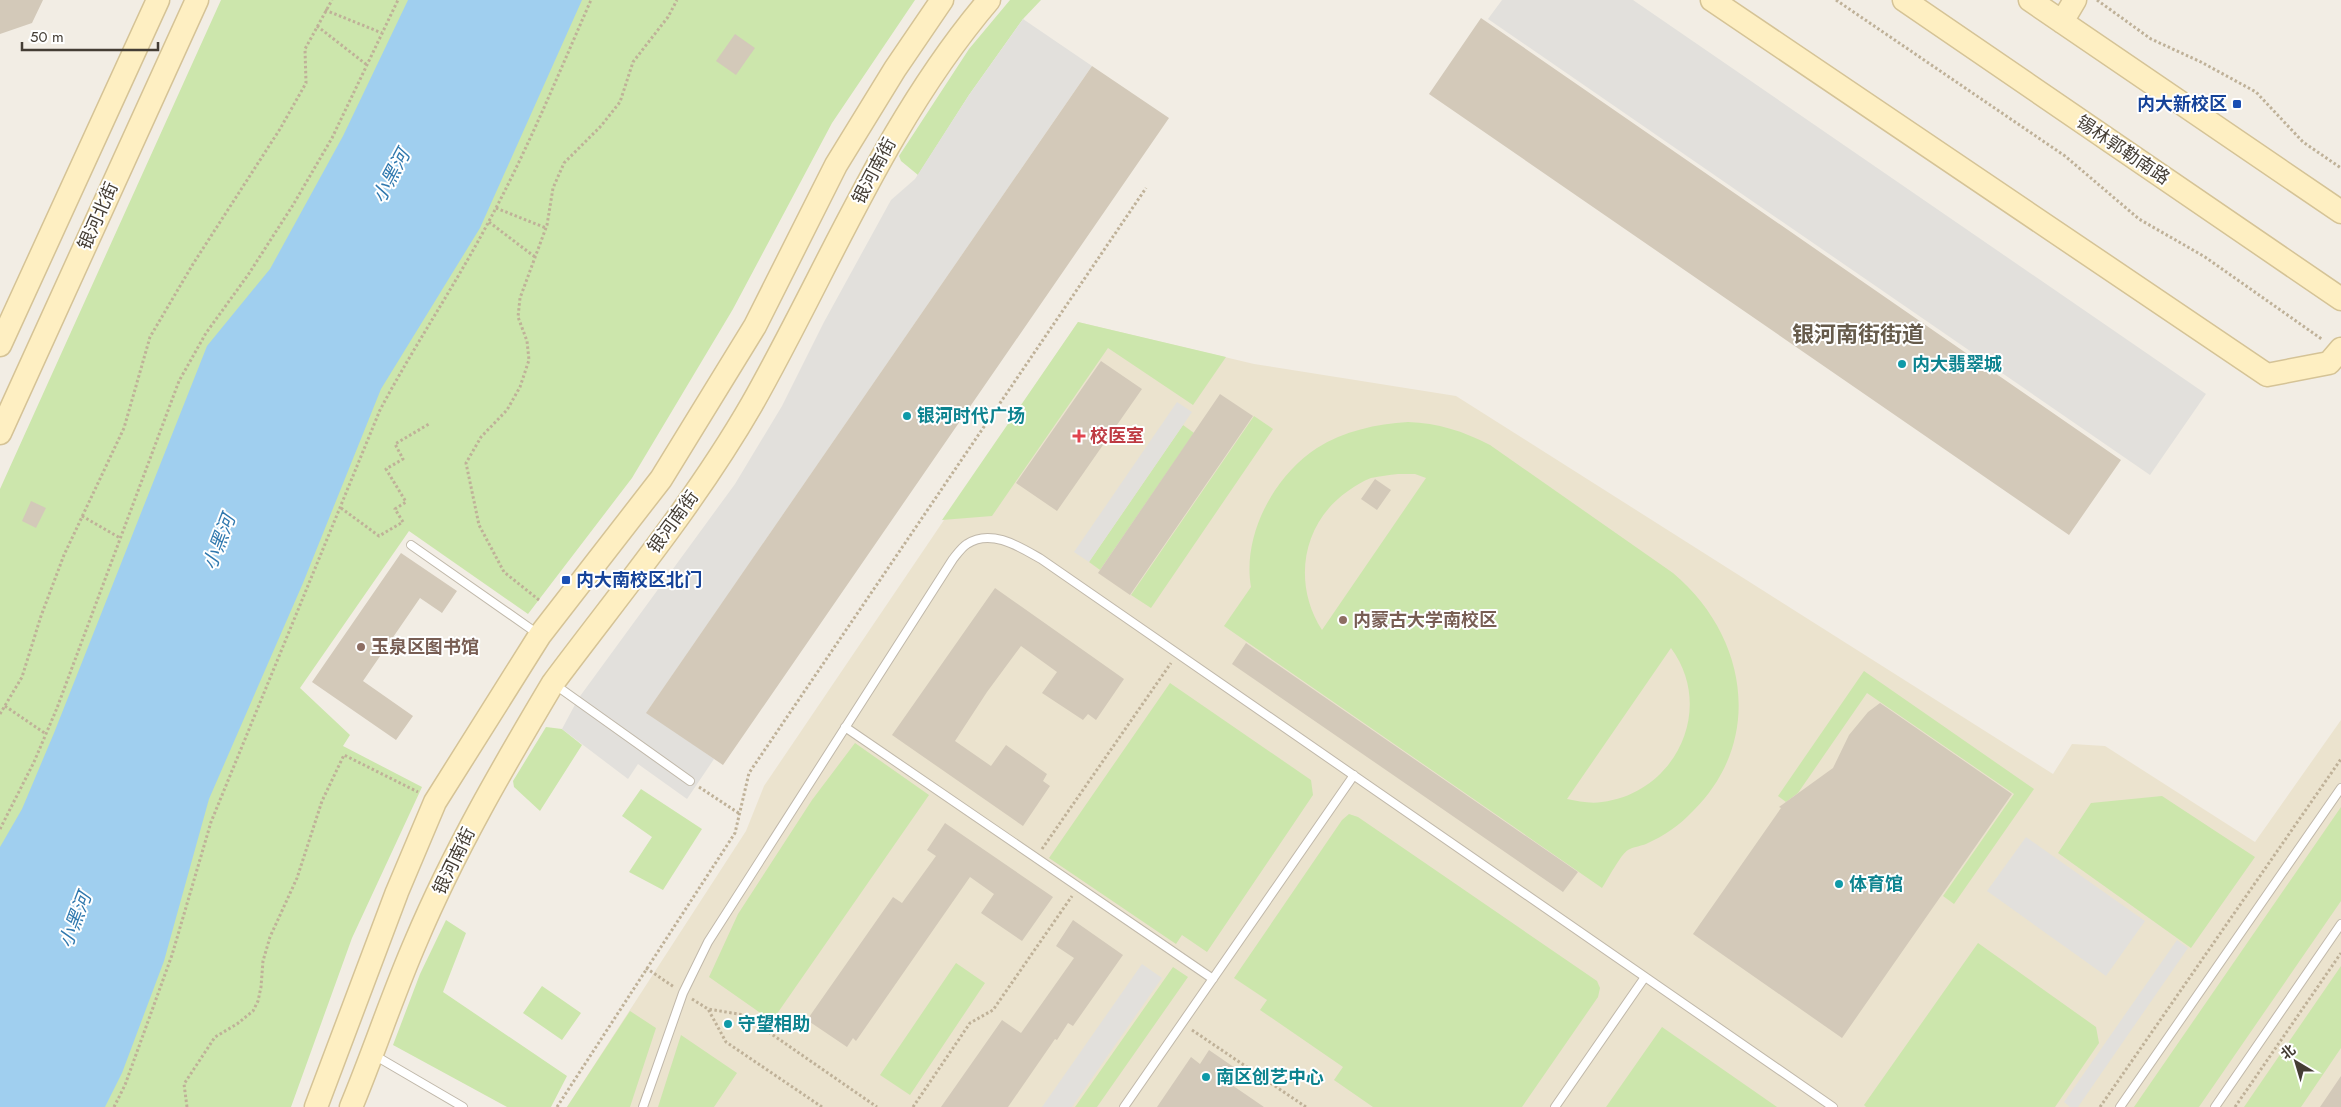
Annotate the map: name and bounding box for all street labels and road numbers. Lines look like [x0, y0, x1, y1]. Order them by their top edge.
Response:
street label: 锡林郭勒南路 [2071, 109, 2175, 191]
street label: 银河南街 [846, 133, 902, 209]
street label: 银河北街 [71, 178, 125, 254]
street label: 银河南街 [641, 485, 705, 559]
street label: 银河南街 [427, 823, 481, 899]

